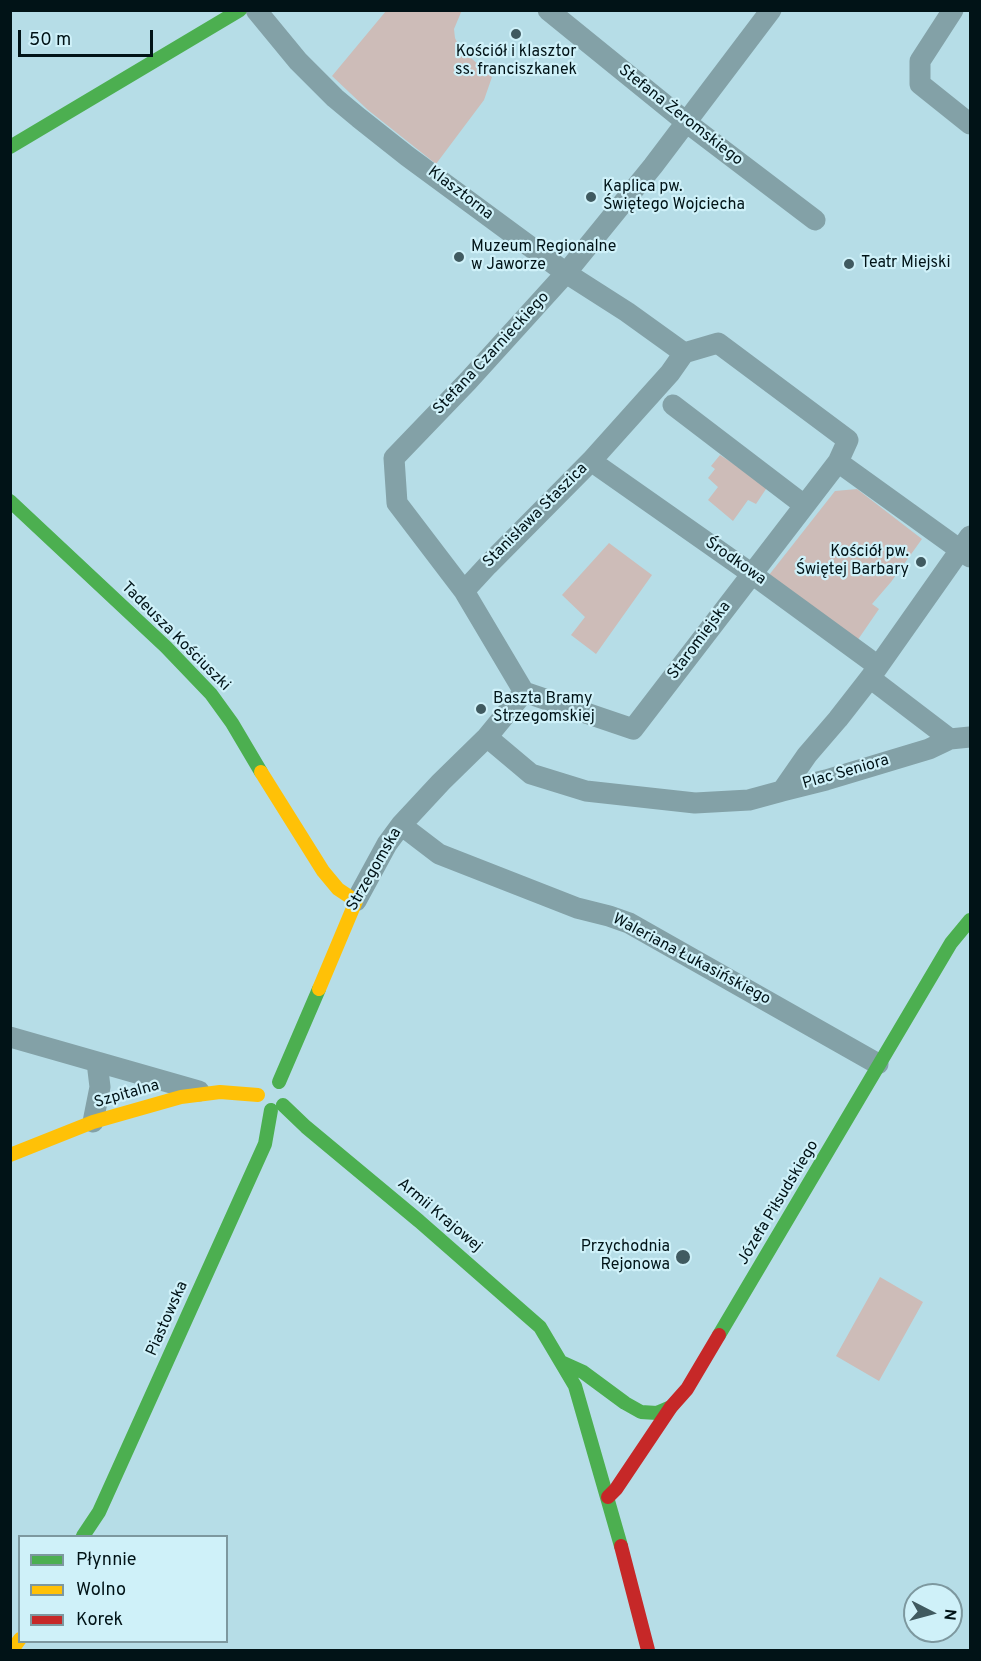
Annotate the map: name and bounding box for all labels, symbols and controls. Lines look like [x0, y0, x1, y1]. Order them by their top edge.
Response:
scale bar [21, 18, 156, 56]
marker: Kościół i klasztor ss. franciszkanek [509, 27, 523, 41]
text: 50 m [29, 29, 71, 52]
place label: Kościół i klasztor ss. franciszkanek [455, 43, 577, 81]
street label: Stefana Żeromskiego [614, 61, 746, 171]
street label: Klasztorna [423, 163, 497, 225]
place label: Kaplica pw. Świętego Wojciecha [603, 178, 745, 216]
marker: Kaplica pw. Świętego Wojciecha [584, 190, 598, 204]
place label: Muzeum Regionalne w Jaworze [471, 238, 616, 276]
marker: Muzeum Regionalne w Jaworze [452, 250, 466, 264]
place label: Teatr Miejski [861, 254, 951, 274]
marker: Teatr Miejski [842, 257, 856, 271]
street label: Stefana Czarnieckiego [430, 289, 554, 419]
street label: Stanisława Staszica [480, 460, 592, 572]
street label: Środkowa [701, 534, 769, 590]
place label: Kościół pw. Świętej Barbary [796, 543, 909, 581]
marker: Kościół pw. Świętej Barbary [914, 555, 928, 569]
street label: Tadeusza Kościuszki [116, 578, 234, 696]
street label: Staromiejska [664, 598, 736, 684]
place label: Baszta Bramy Strzegomskiej [493, 690, 595, 728]
marker: Baszta Bramy Strzegomskiej [474, 702, 488, 716]
street label: Plac Seniora [801, 752, 891, 794]
street label: Strzegomska [343, 825, 407, 915]
street label: Waleriana Łukasińskiego [609, 910, 773, 1010]
street label: Szpitalna [92, 1077, 162, 1113]
street label: Józefa Piłsudskiego [734, 1137, 824, 1269]
street label: Armii Krajowej [393, 1175, 485, 1257]
place label: Przychodnia Rejonowa [581, 1238, 670, 1276]
marker: Przychodnia Rejonowa [674, 1248, 692, 1266]
street label: Piastowska [143, 1279, 193, 1359]
legend [18, 1535, 228, 1643]
text: Płynnie [76, 1549, 137, 1572]
text: Wolno [76, 1579, 126, 1602]
north arrow [903, 1583, 963, 1643]
text: N [938, 1608, 959, 1621]
text: Korek [76, 1609, 123, 1632]

